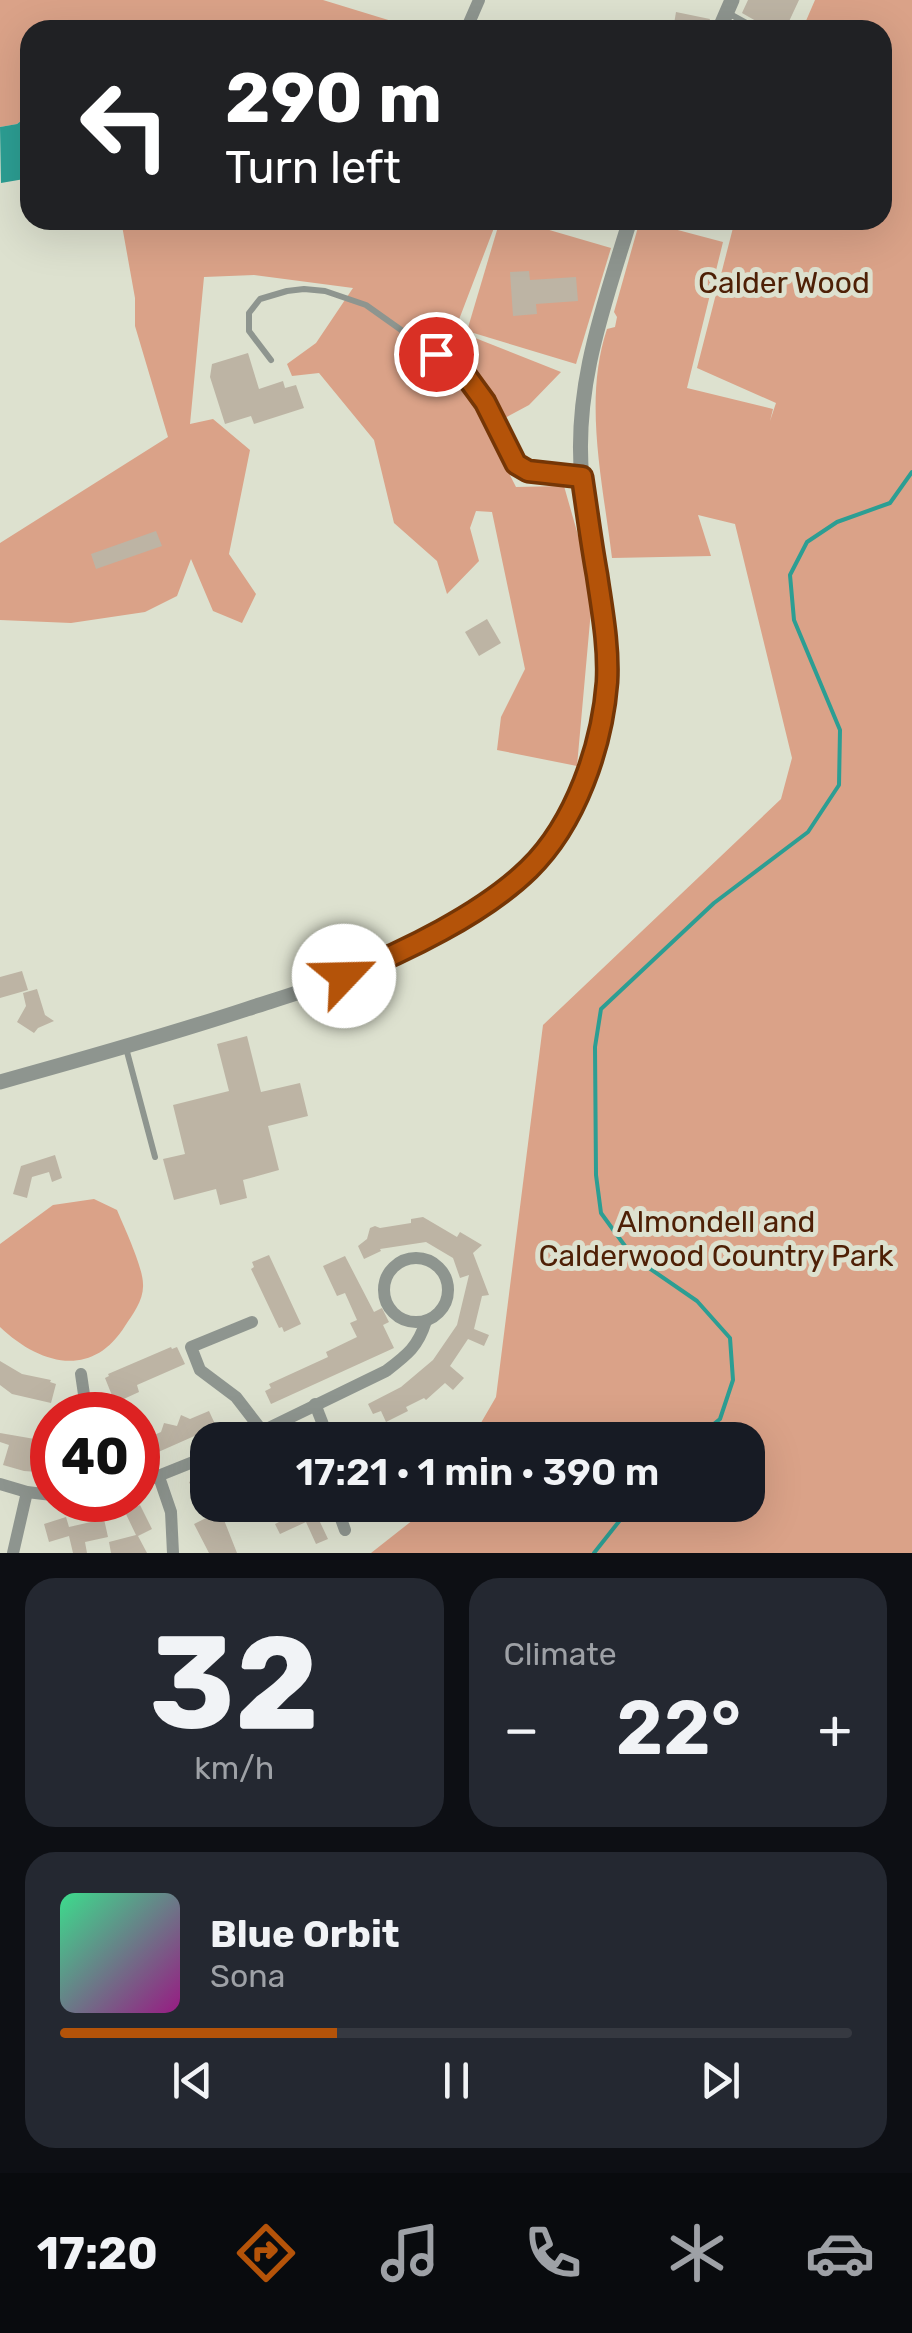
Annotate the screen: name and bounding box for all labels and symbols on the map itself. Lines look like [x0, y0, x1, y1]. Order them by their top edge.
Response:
park label: Calder Wood [698, 265, 870, 301]
pin [394, 312, 479, 397]
position arrow [292, 924, 396, 1028]
park label: Almondell and Calderwood Country Park [538, 1204, 894, 1274]
speed limit sign: 40 [30, 1392, 160, 1522]

